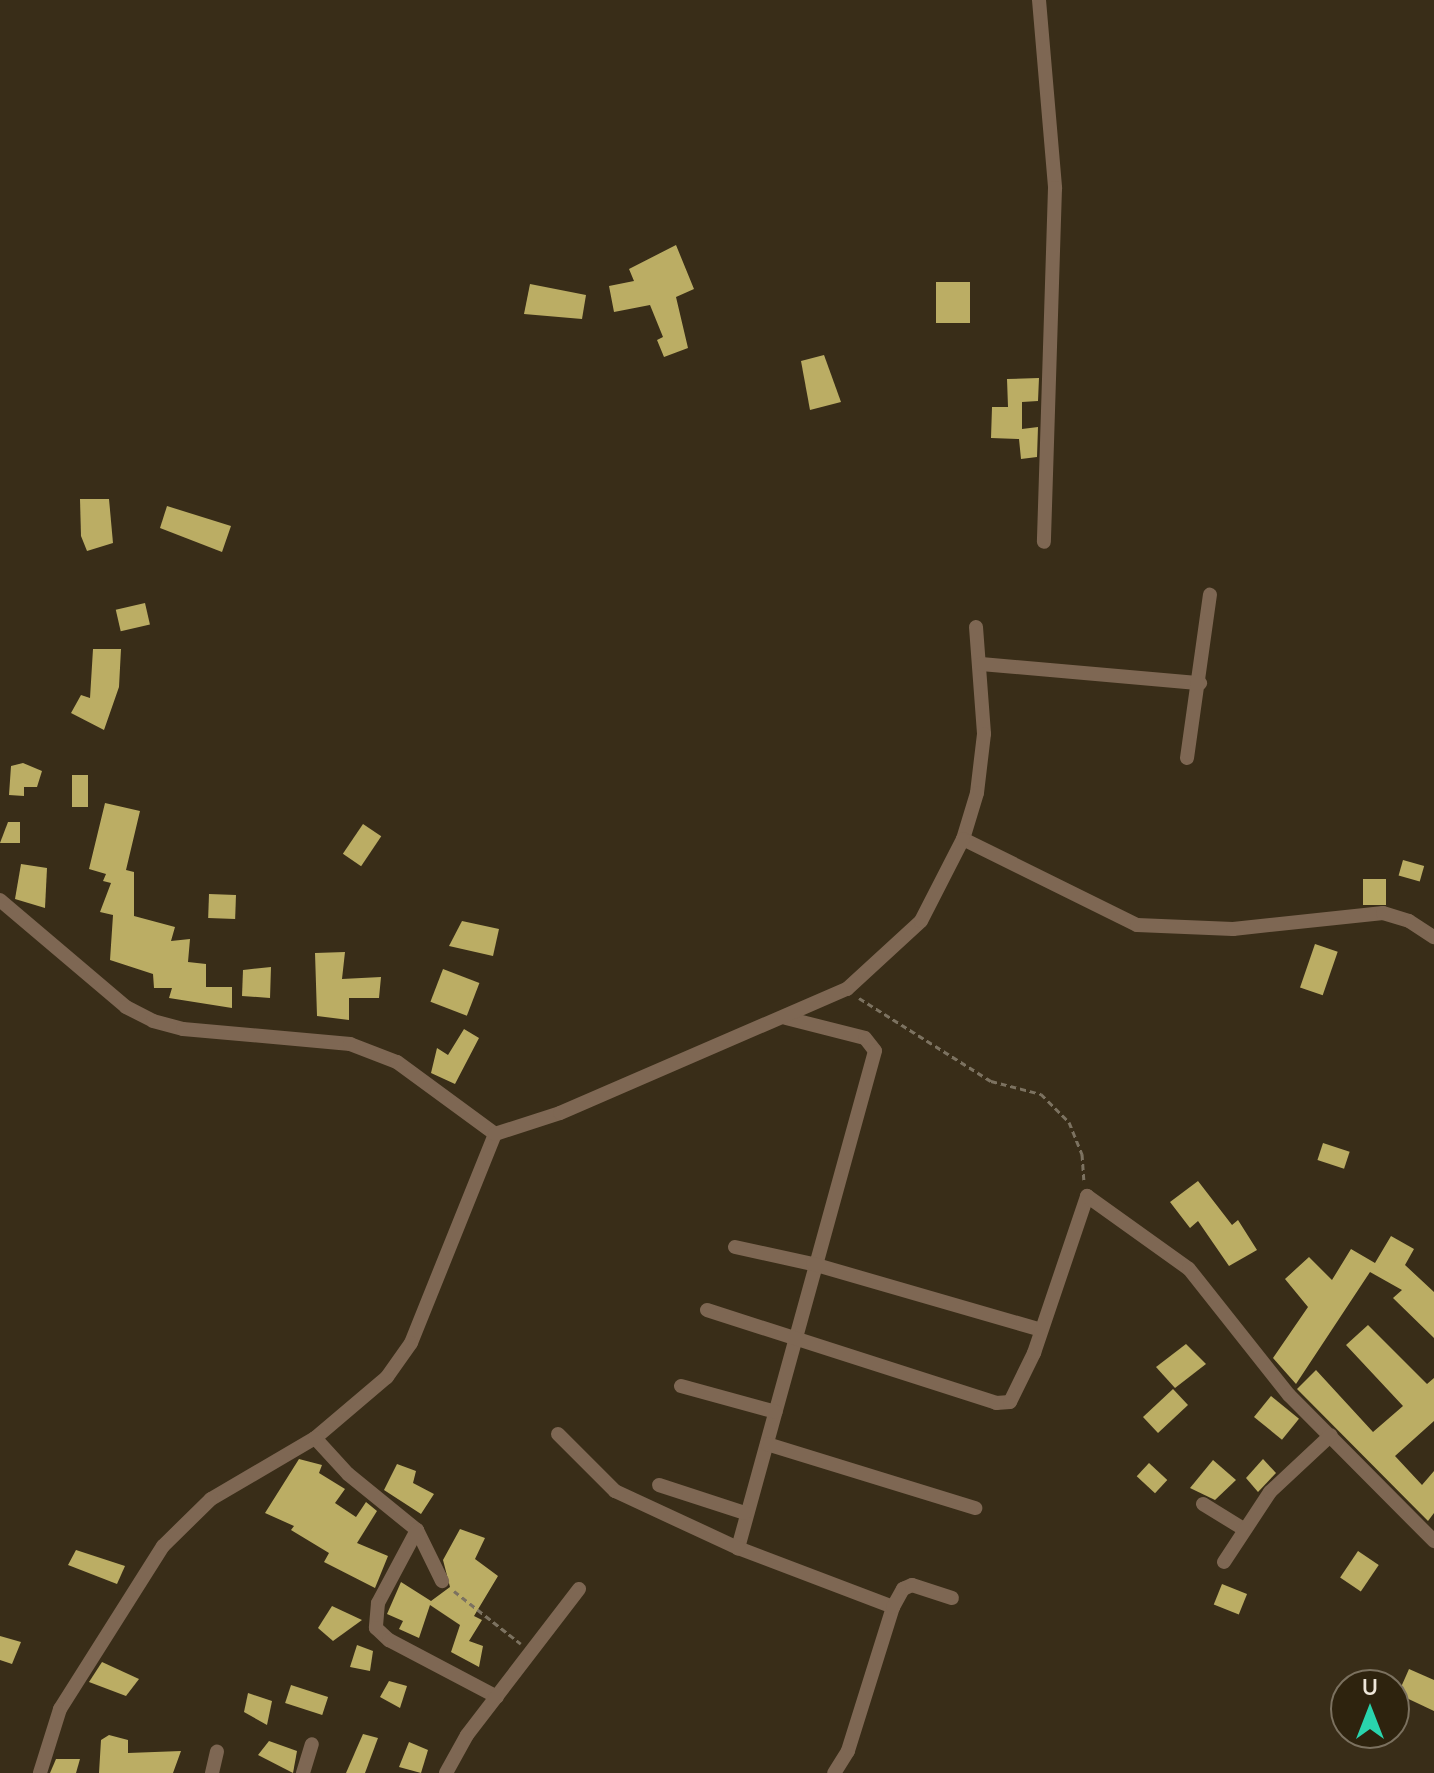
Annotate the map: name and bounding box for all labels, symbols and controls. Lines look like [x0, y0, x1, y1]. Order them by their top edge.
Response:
north arrow [1330, 1669, 1410, 1749]
text: U [1362, 1672, 1378, 1702]

